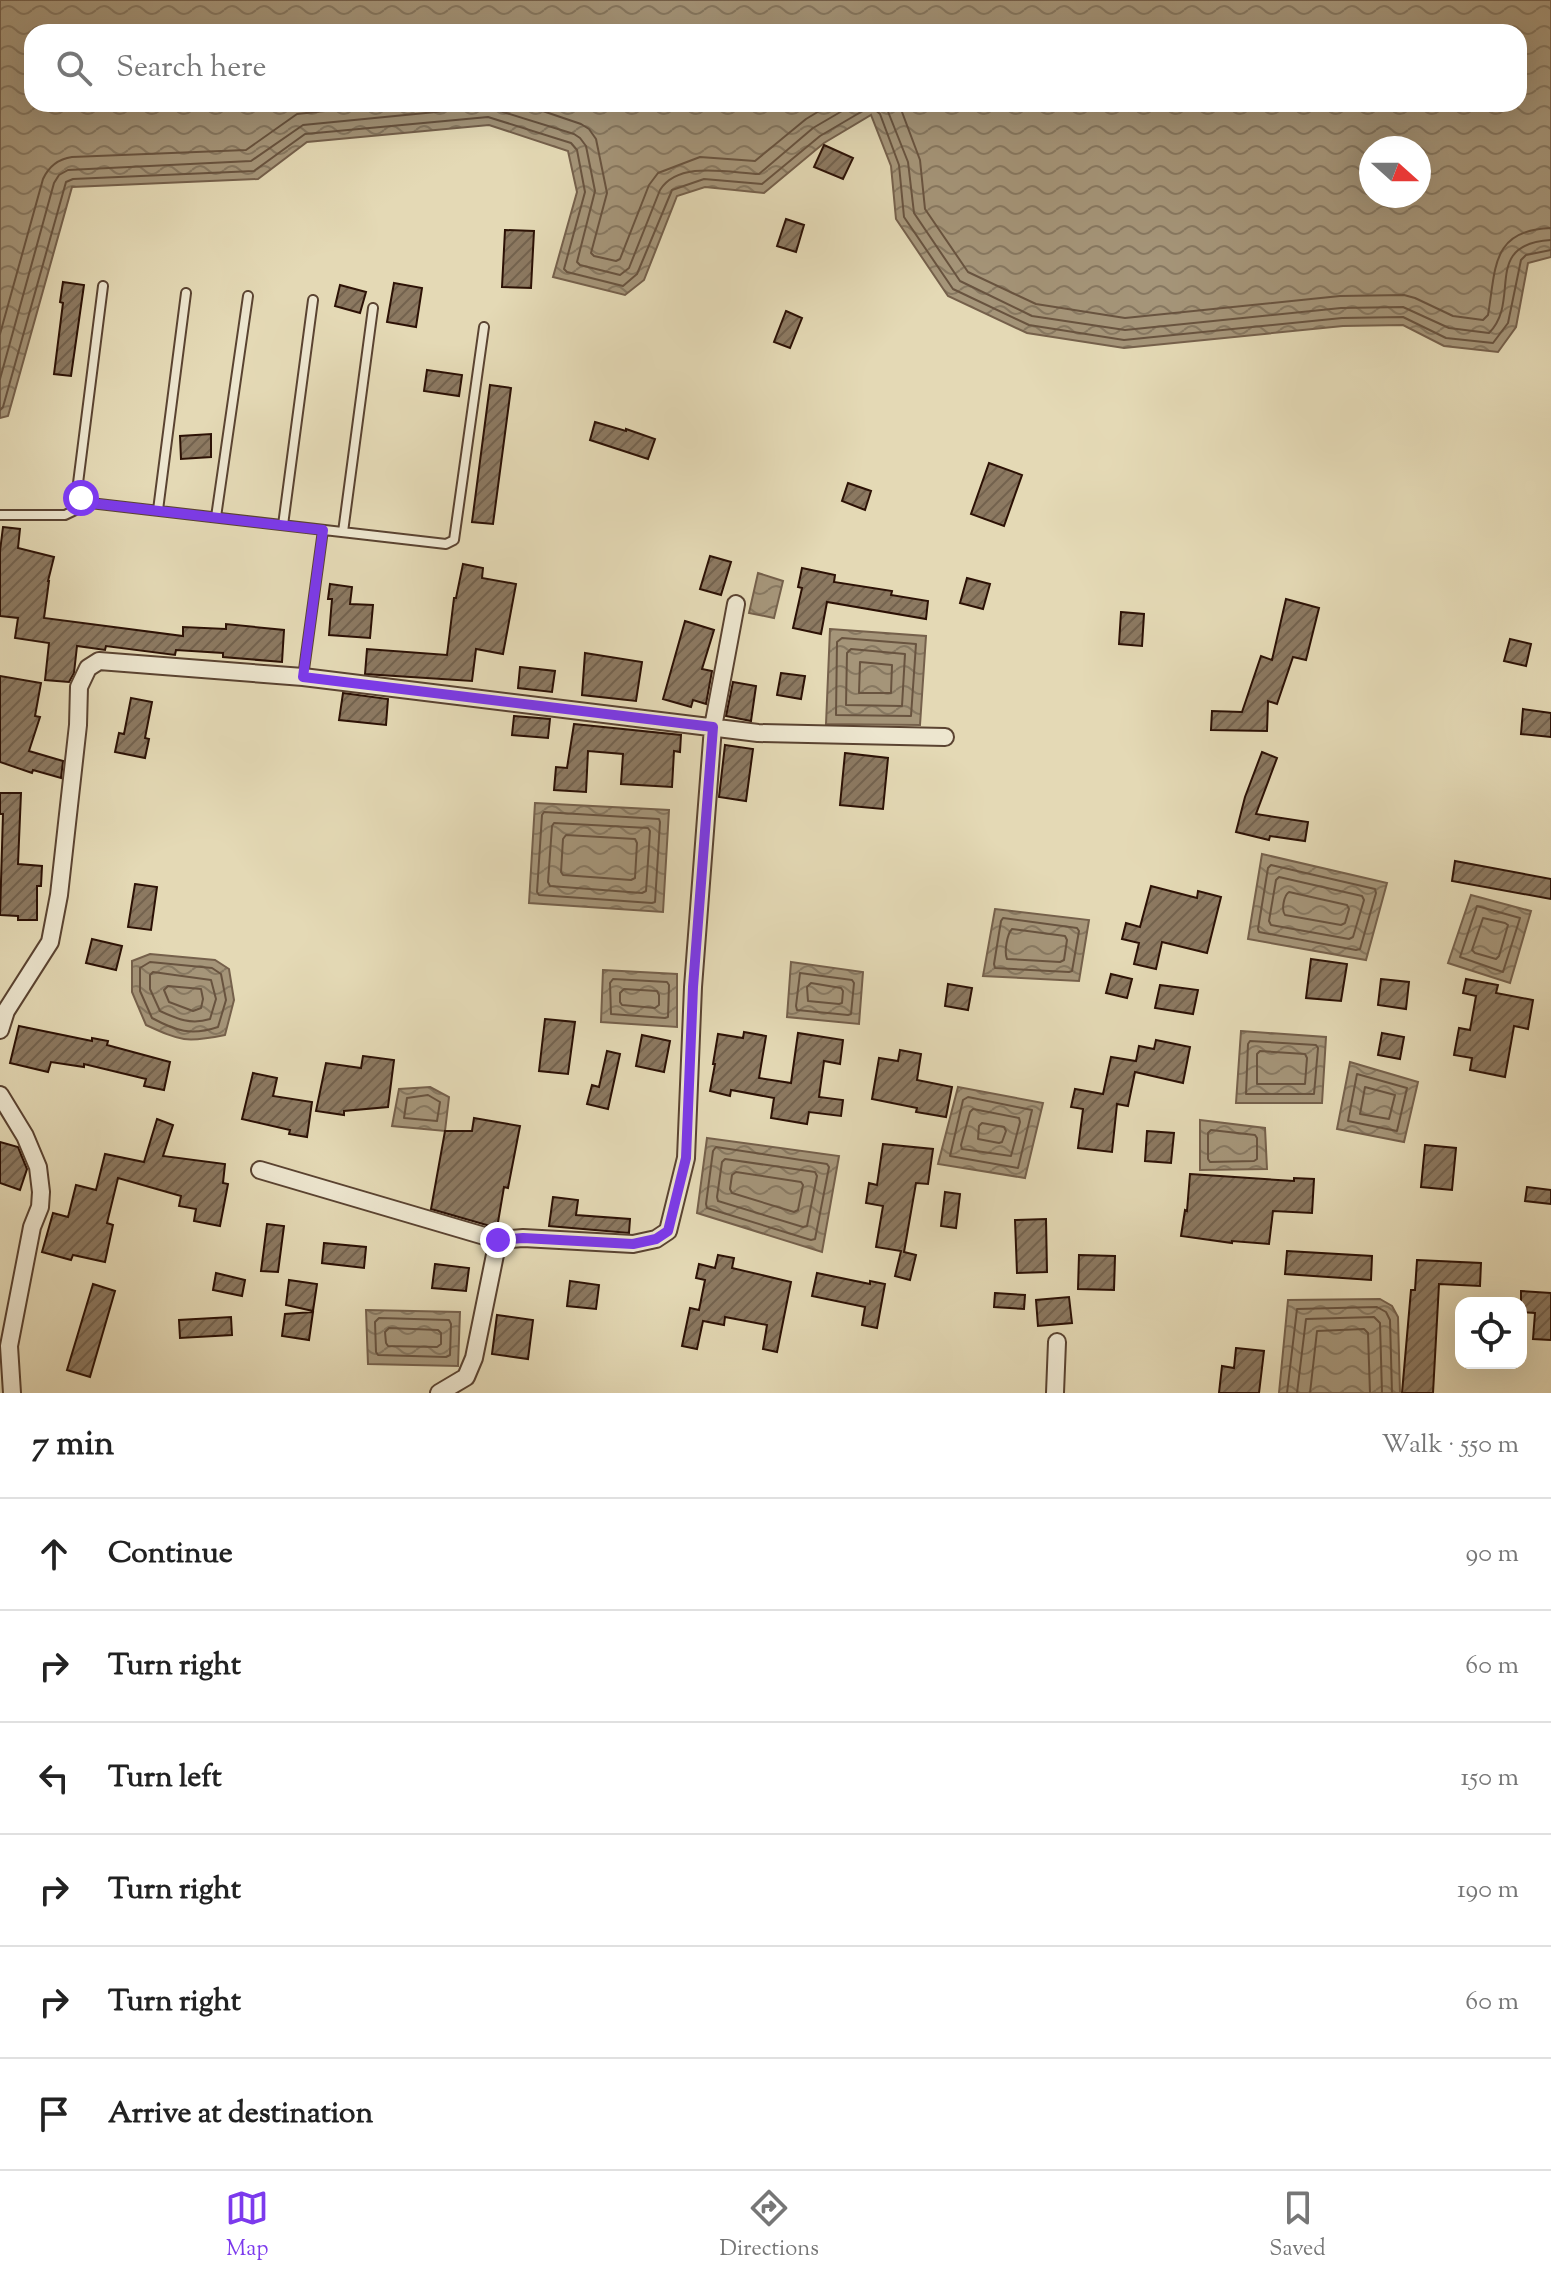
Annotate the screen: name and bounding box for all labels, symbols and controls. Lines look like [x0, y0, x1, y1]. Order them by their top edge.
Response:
search box [24, 24, 1527, 112]
icon: search [52, 46, 96, 90]
text: Search here [116, 47, 266, 90]
north arrow [1359, 136, 1431, 208]
route start [63, 480, 99, 516]
route end [480, 1222, 516, 1258]
map controls [1455, 1297, 1527, 1369]
button: locate [1455, 1297, 1527, 1369]
text: 7 min [32, 1421, 114, 1470]
text: Walk · 550 m [1382, 1427, 1519, 1464]
icon: ahead [32, 1532, 76, 1576]
text: Continue [108, 1533, 233, 1576]
text: 90 m [1466, 1536, 1519, 1573]
icon: right [32, 1644, 76, 1688]
text: Turn right [108, 1645, 241, 1688]
text: 60 m [1465, 1648, 1519, 1685]
icon: left [32, 1756, 76, 1800]
text: Turn left [108, 1757, 222, 1800]
text: 150 m [1460, 1760, 1519, 1797]
icon: right [32, 1868, 76, 1912]
text: Turn right [108, 1869, 241, 1912]
text: 190 m [1457, 1872, 1519, 1909]
icon: right [32, 1980, 76, 2024]
text: Turn right [108, 1981, 241, 2024]
text: 60 m [1465, 1984, 1519, 2021]
icon: arrive [32, 2092, 76, 2136]
text: Arrive at destination [108, 2093, 373, 2136]
tab: Map [225, 2186, 269, 2266]
tab: Directions [720, 2186, 819, 2266]
tab: Saved [1269, 2186, 1326, 2266]

